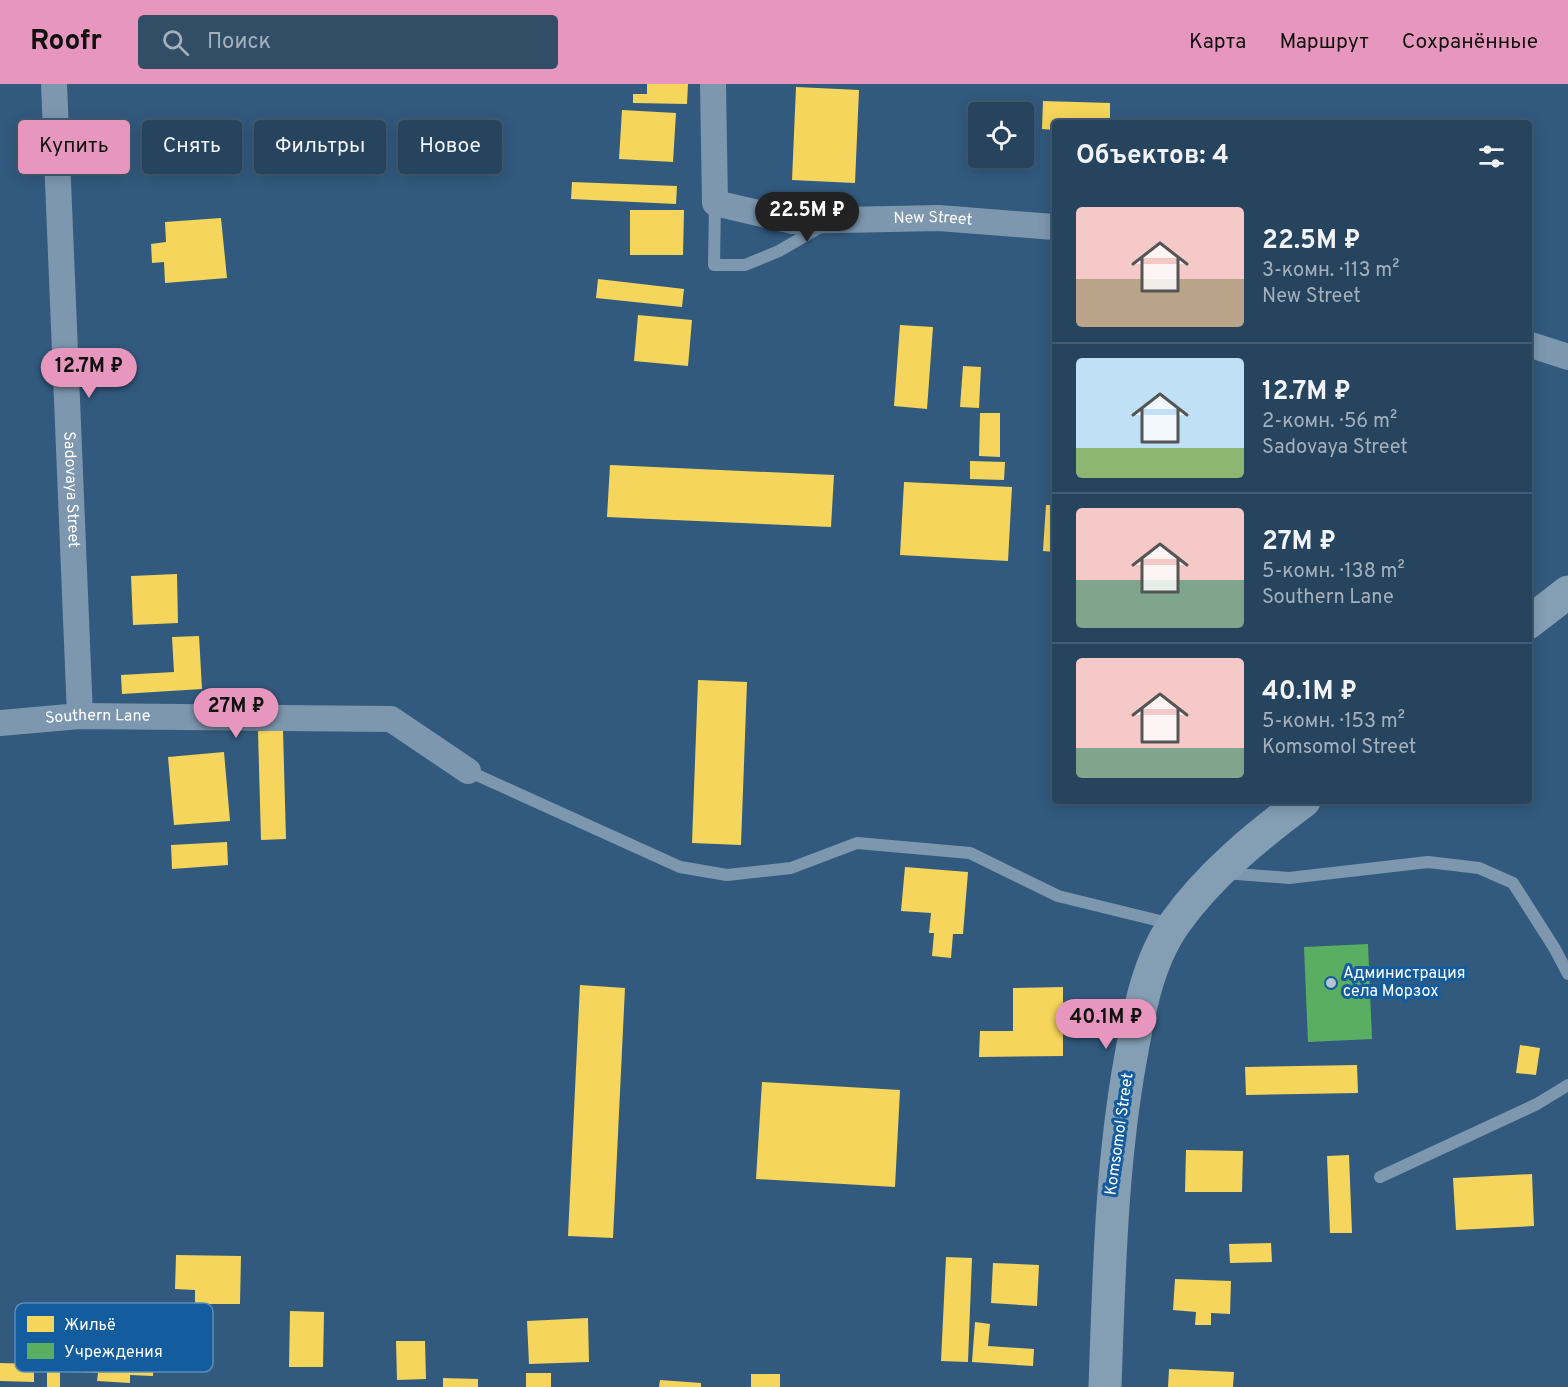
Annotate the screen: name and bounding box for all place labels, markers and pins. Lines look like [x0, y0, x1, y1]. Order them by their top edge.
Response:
pin: 22.5M ₽ [752, 192, 862, 243]
pin: 12.7M ₽ [34, 348, 144, 399]
pin: 27M ₽ [194, 688, 278, 739]
place label: Администрация села Морзох [1343, 964, 1465, 1002]
marker: Администрация села Морзох [1324, 976, 1338, 990]
pin: 40.1M ₽ [1051, 999, 1161, 1050]

